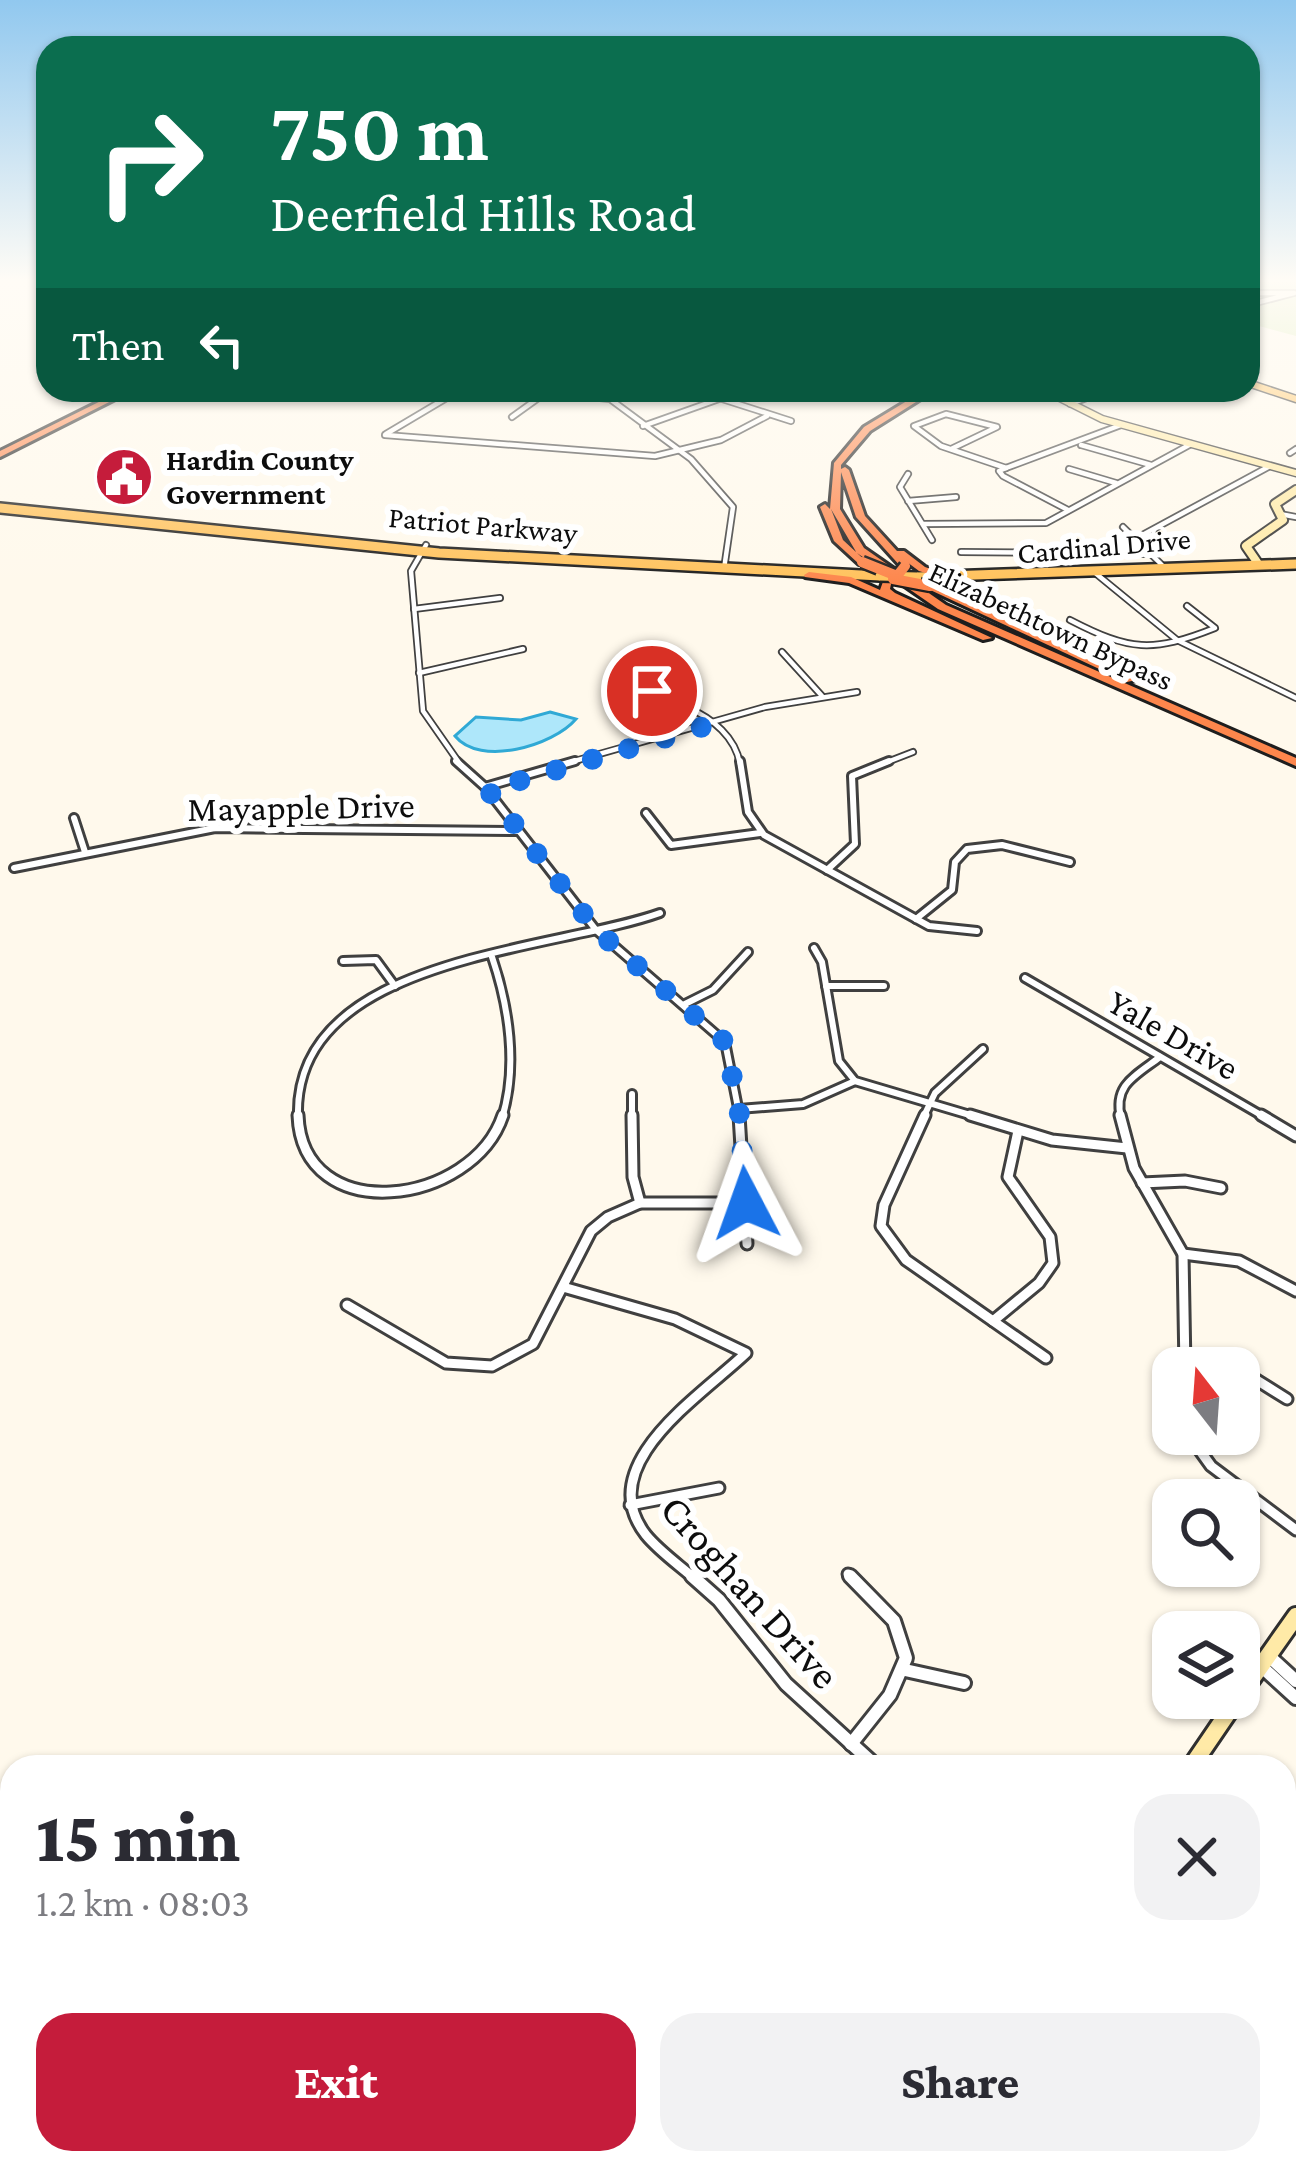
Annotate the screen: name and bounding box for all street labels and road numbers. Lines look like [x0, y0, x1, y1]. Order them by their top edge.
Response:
street label: Patriot Parkway [387, 500, 579, 550]
street label: Cardinal Drive [1016, 521, 1192, 570]
street label: Elizabethtown Bypass [924, 555, 1178, 697]
street label: Mayapple Drive [187, 785, 415, 829]
street label: Yale Drive [1101, 982, 1246, 1088]
street label: Croghan Drive [652, 1485, 850, 1698]

